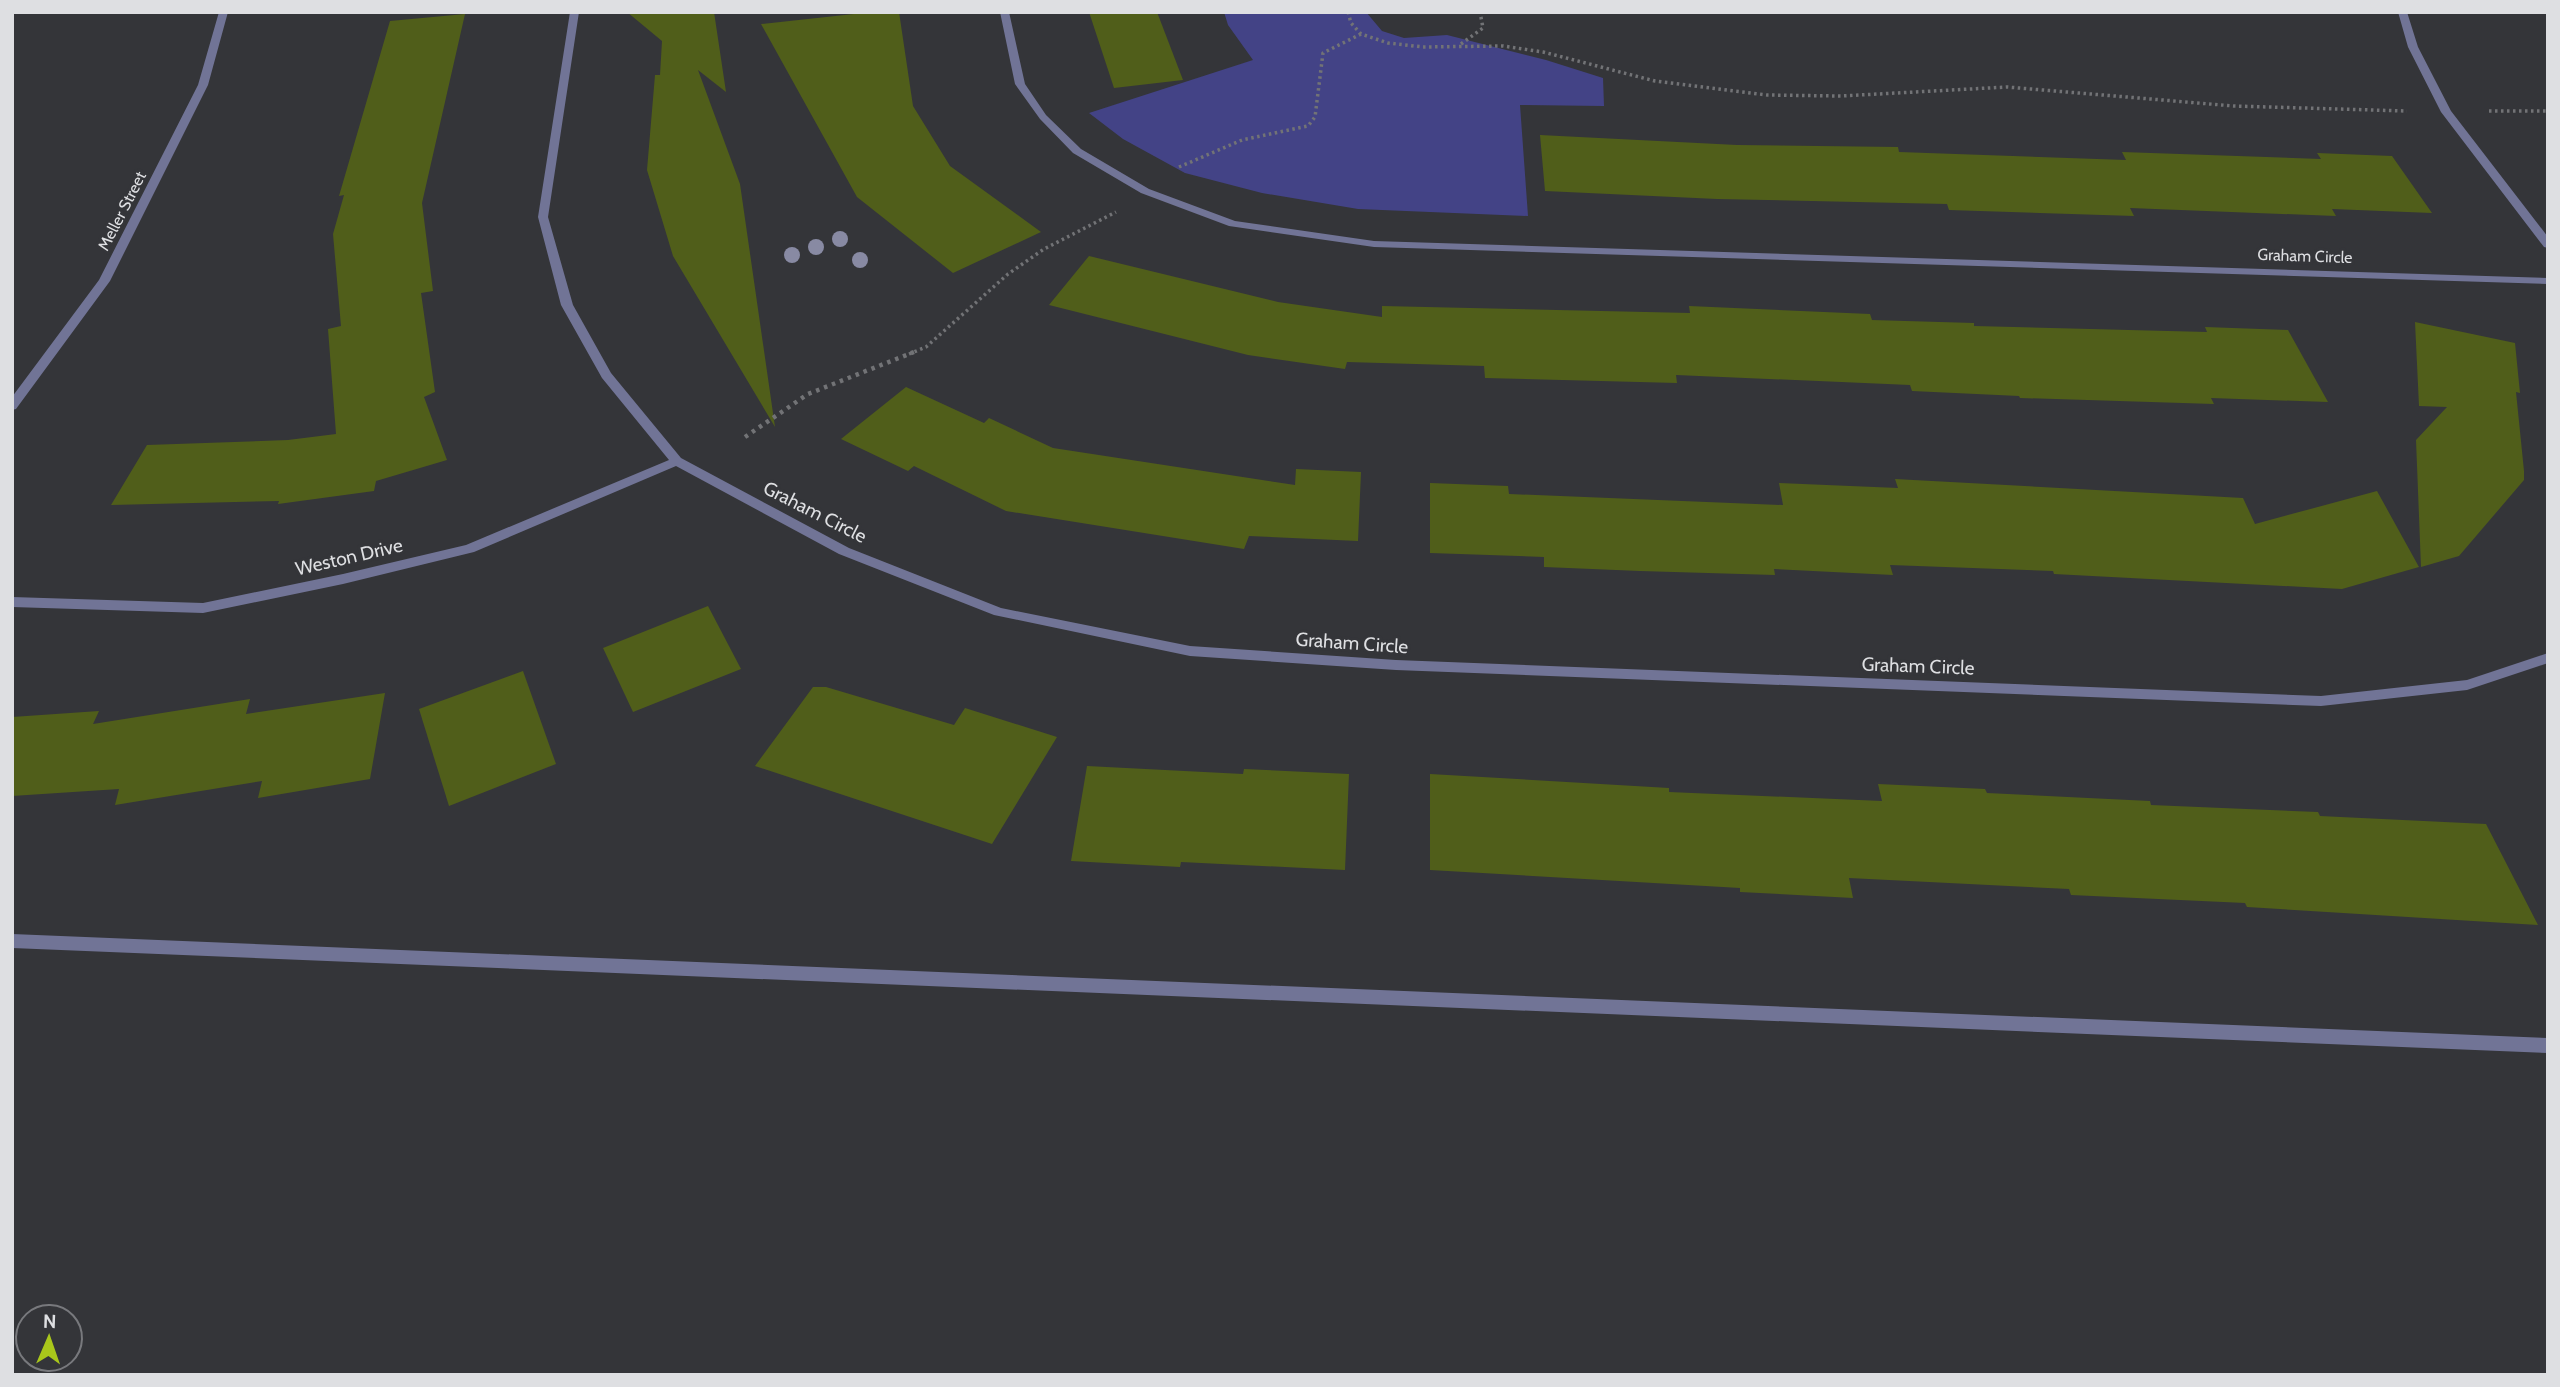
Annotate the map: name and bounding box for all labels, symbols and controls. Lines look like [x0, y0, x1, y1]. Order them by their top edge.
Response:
street label: Meller Street [94, 168, 150, 254]
street label: Graham Circle [2257, 245, 2353, 267]
street label: Graham Circle [760, 476, 871, 548]
street label: Weston Drive [293, 533, 405, 580]
street label: Graham Circle [1295, 628, 1409, 658]
street label: Graham Circle [1861, 653, 1975, 679]
north arrow [14, 1303, 84, 1373]
text: N [42, 1310, 57, 1333]

